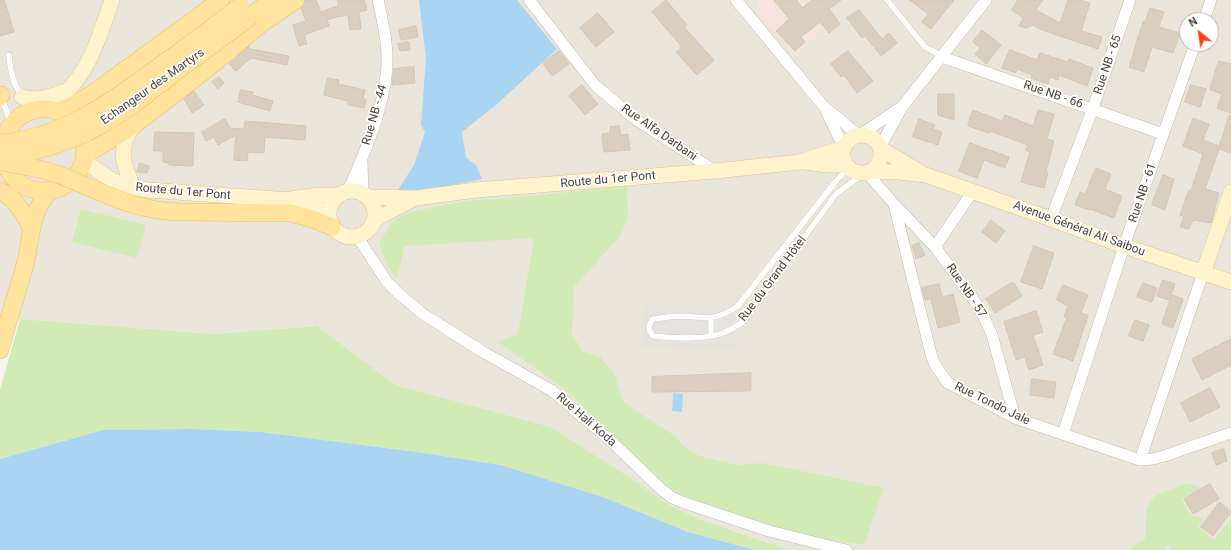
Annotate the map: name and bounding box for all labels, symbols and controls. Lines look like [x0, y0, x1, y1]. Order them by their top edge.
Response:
north arrow [1179, 12, 1219, 52]
text: N [1187, 14, 1200, 30]
street label: Rue NB - 65 [1091, 33, 1125, 97]
street label: Echangeur des Martyrs [98, 46, 208, 128]
street label: Rue NB - 66 [1021, 78, 1085, 112]
street label: Rue NB - 44 [360, 83, 390, 147]
street label: Rue Alfa Darbani [618, 102, 700, 164]
street label: Rue NB - 61 [1126, 161, 1160, 225]
street label: Route du 1er Pont [560, 169, 656, 191]
street label: Route du 1er Pont [135, 181, 231, 203]
street label: Avenue Général Ali Saibou [1011, 198, 1147, 260]
street label: Rue du Grand Hôtel [736, 233, 810, 325]
street label: Rue NB - 57 [943, 261, 989, 321]
street label: Rue Tondo Jale [952, 379, 1032, 429]
street label: Rue Hali Koda [553, 390, 619, 450]

